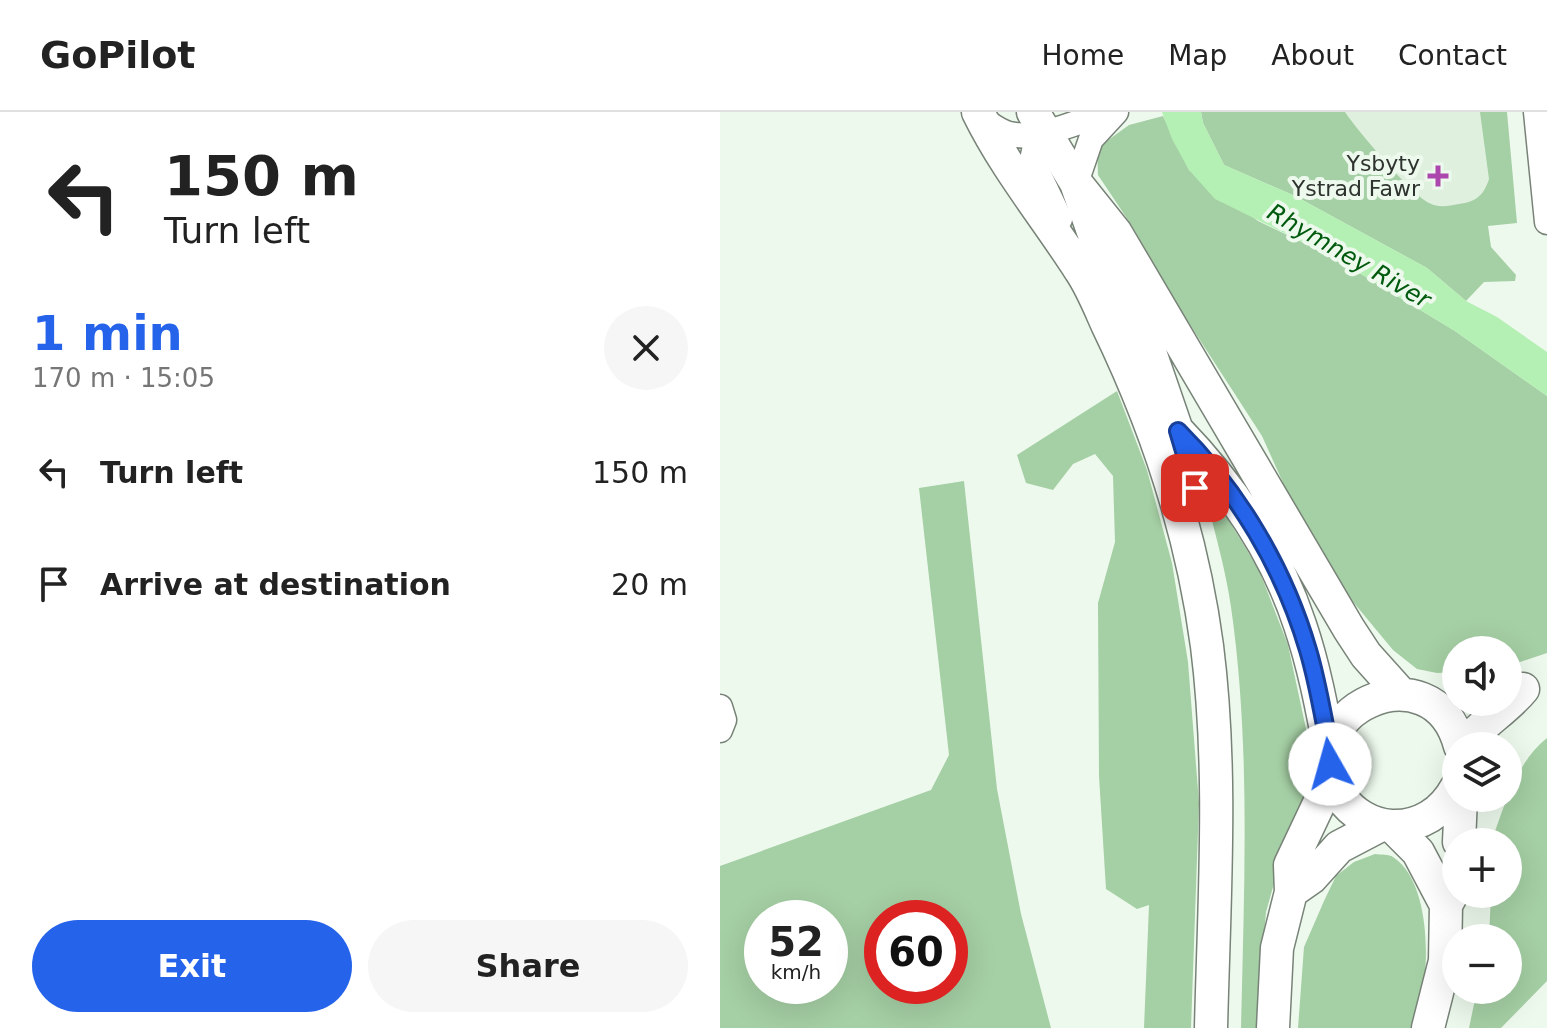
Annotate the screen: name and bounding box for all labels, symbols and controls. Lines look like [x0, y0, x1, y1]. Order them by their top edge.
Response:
text: GoPilot [40, 33, 195, 77]
text: Home [1041, 39, 1124, 72]
text: Map [1168, 39, 1227, 72]
text: About [1271, 39, 1354, 72]
text: Contact [1398, 39, 1507, 72]
text: 150 m [164, 143, 359, 208]
icon: left [32, 144, 136, 248]
place label: Ysbyty Ystrad Fawr [1291, 151, 1421, 201]
marker: Ysbyty Ystrad Fawr [1427, 165, 1449, 187]
water label: Rhymney River [1263, 198, 1437, 315]
text: Turn left [164, 210, 310, 251]
text: 1 min [32, 305, 183, 361]
button: close [604, 306, 688, 390]
text: 170 m · 15:05 [32, 363, 215, 393]
icon: left [32, 450, 76, 494]
pin [1161, 454, 1229, 522]
text: Turn left [100, 455, 243, 490]
text: 150 m [592, 455, 688, 490]
icon: arrive [1173, 466, 1217, 510]
icon: arrive [32, 562, 76, 606]
text: Arrive at destination [100, 567, 451, 602]
text: 20 m [611, 567, 688, 602]
map controls [1442, 636, 1522, 1004]
button: sound [1442, 636, 1522, 716]
position arrow [1288, 722, 1372, 806]
button: layers [1442, 732, 1522, 812]
button: + [1442, 828, 1522, 908]
speed limit sign: 60 [864, 900, 968, 1004]
text: 52 [768, 919, 824, 965]
button: Exit [32, 920, 352, 1012]
button: Share [368, 920, 688, 1012]
button: − [1442, 924, 1522, 1004]
text: km/h [771, 960, 821, 984]

